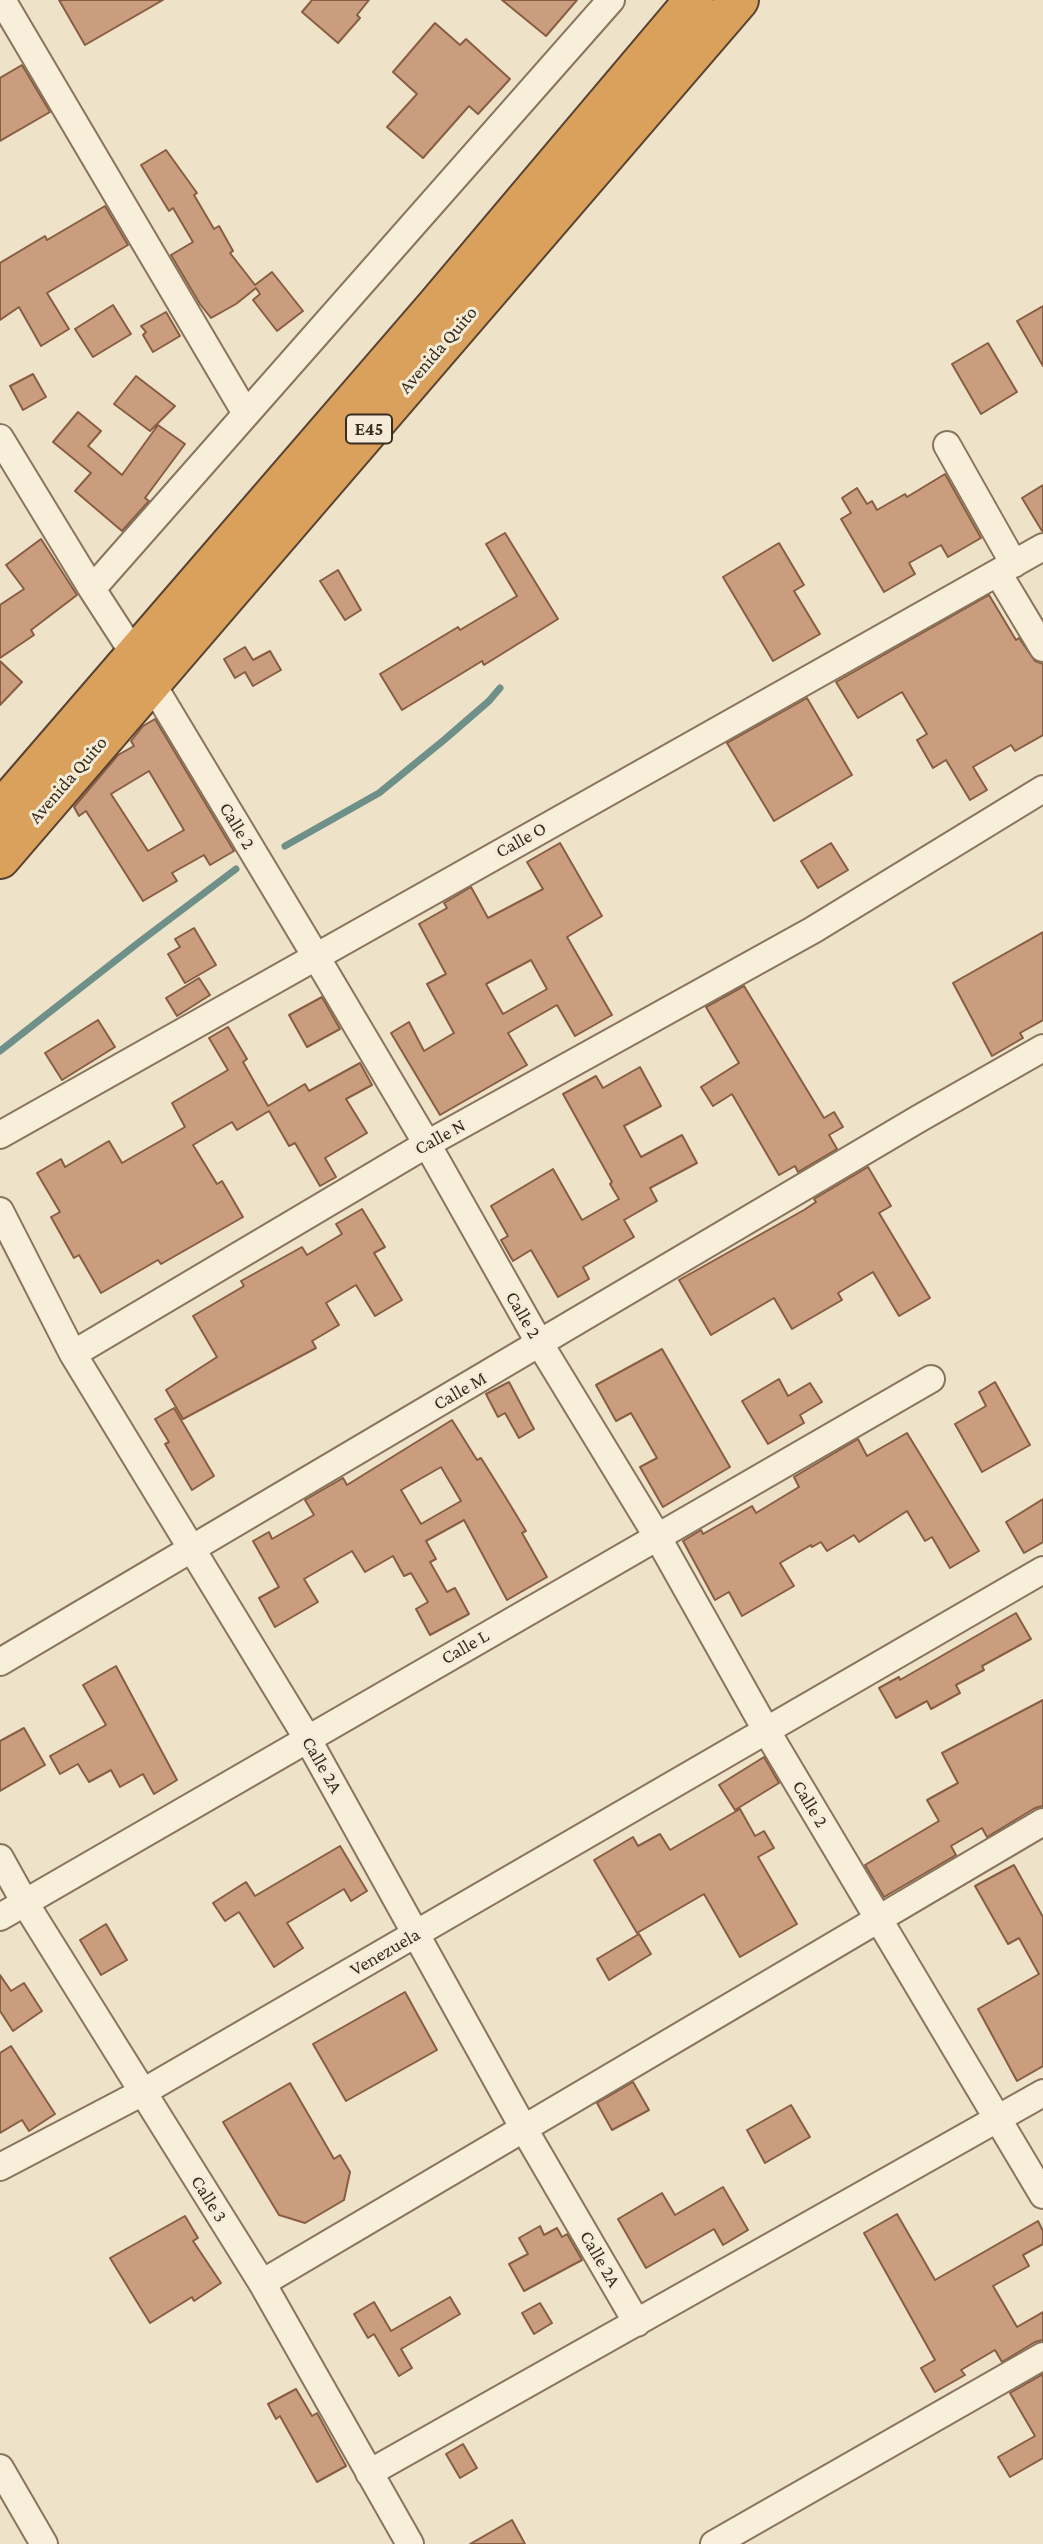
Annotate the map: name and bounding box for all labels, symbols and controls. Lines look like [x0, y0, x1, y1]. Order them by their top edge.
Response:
street label: Avenida Quito [394, 302, 482, 398]
road number: E45 [346, 414, 392, 444]
street label: Avenida Quito [24, 732, 112, 828]
street label: Calle 2 [214, 798, 260, 854]
street label: Calle O [492, 817, 550, 863]
street label: Calle N [411, 1114, 469, 1160]
street label: Calle 2 [500, 1287, 546, 1343]
street label: Calle M [429, 1367, 491, 1415]
street label: Calle L [437, 1624, 493, 1670]
street label: Calle 2A [297, 1733, 347, 1797]
street label: Calle 2 [787, 1776, 833, 1832]
street label: Venezuela [346, 1923, 424, 1981]
street label: Calle 3 [186, 2171, 232, 2227]
street label: Calle 2A [575, 2227, 625, 2291]

